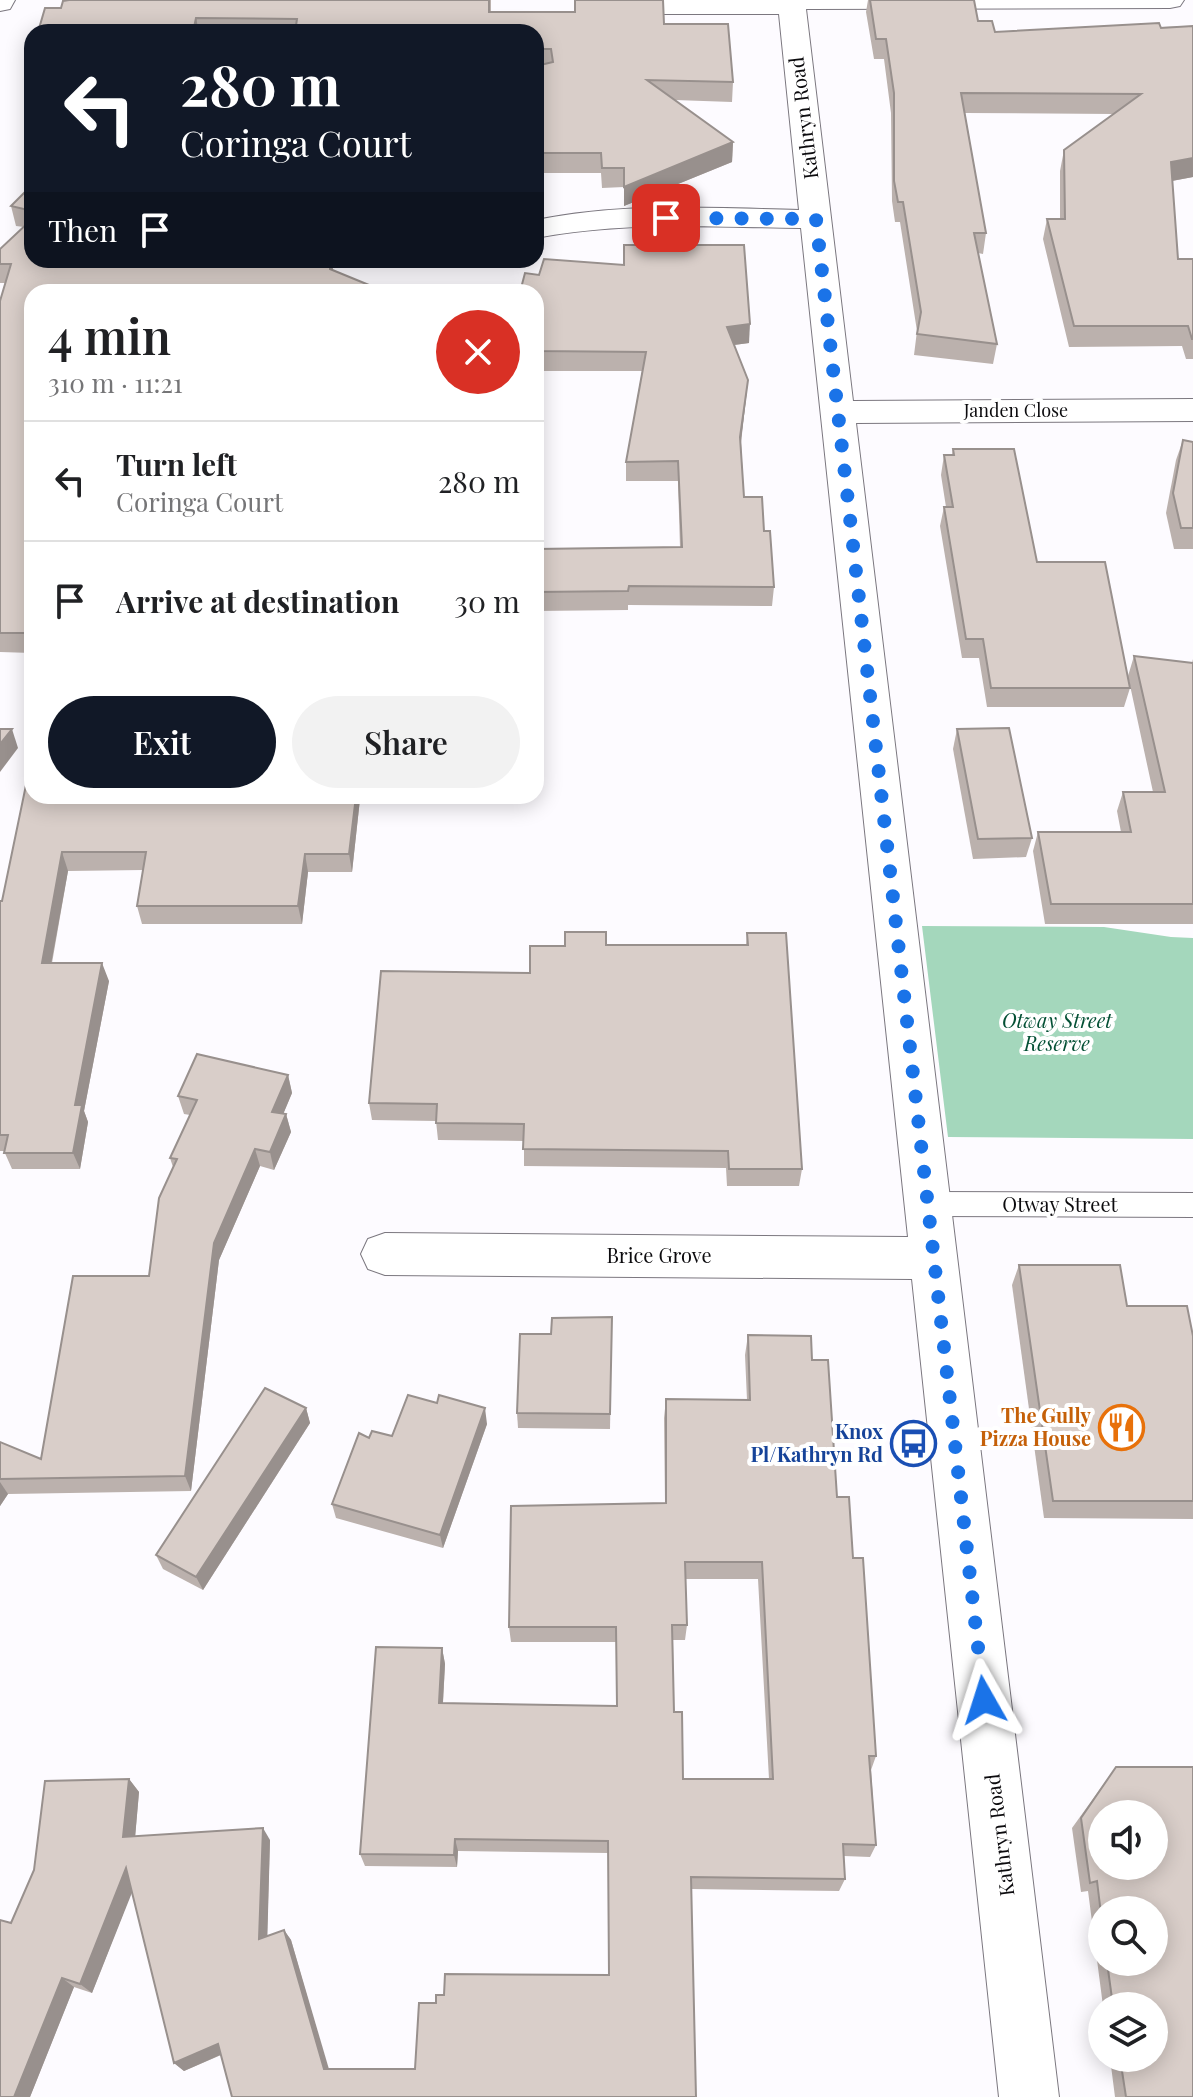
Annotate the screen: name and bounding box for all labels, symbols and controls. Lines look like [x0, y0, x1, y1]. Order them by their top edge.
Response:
text: 280 m [180, 46, 341, 121]
street label: Kathryn Road [782, 55, 823, 181]
icon: left [48, 56, 152, 160]
text: Coringa Court [180, 118, 411, 166]
pin [632, 184, 700, 252]
icon: arrive [644, 196, 688, 240]
icon: arrive [133, 208, 177, 252]
text: Then [48, 210, 117, 250]
text: 4 min [48, 303, 171, 367]
button: close [436, 310, 520, 394]
text: 310 m · 11:21 [48, 365, 183, 400]
street label: Janden Close [963, 398, 1068, 422]
text: Turn left [116, 444, 237, 484]
icon: left [48, 459, 92, 503]
text: 280 m [438, 461, 520, 501]
text: Coringa Court [116, 484, 283, 519]
icon: arrive [48, 579, 92, 623]
text: Arrive at destination [116, 581, 399, 621]
text: 30 m [454, 581, 520, 621]
button: Exit [48, 696, 276, 788]
button: Share [292, 696, 520, 788]
park label: Otway Street Reserve [1002, 1006, 1113, 1056]
street label: Otway Street [1002, 1190, 1119, 1217]
street label: Brice Grove [606, 1241, 712, 1268]
place label: The Gully Pizza House [980, 1401, 1092, 1451]
restaurant icon: The Gully Pizza House [1098, 1404, 1146, 1452]
place label: Knox Pl/Kathryn Rd [751, 1417, 883, 1467]
bus stop icon: Knox Pl/Kathryn Rd [890, 1419, 938, 1467]
position arrow [942, 1658, 1026, 1742]
street label: Kathryn Road [978, 1772, 1019, 1898]
map controls [1088, 1800, 1168, 2072]
button: sound [1088, 1800, 1168, 1880]
button: search [1088, 1896, 1168, 1976]
button: layers [1088, 1992, 1168, 2072]

